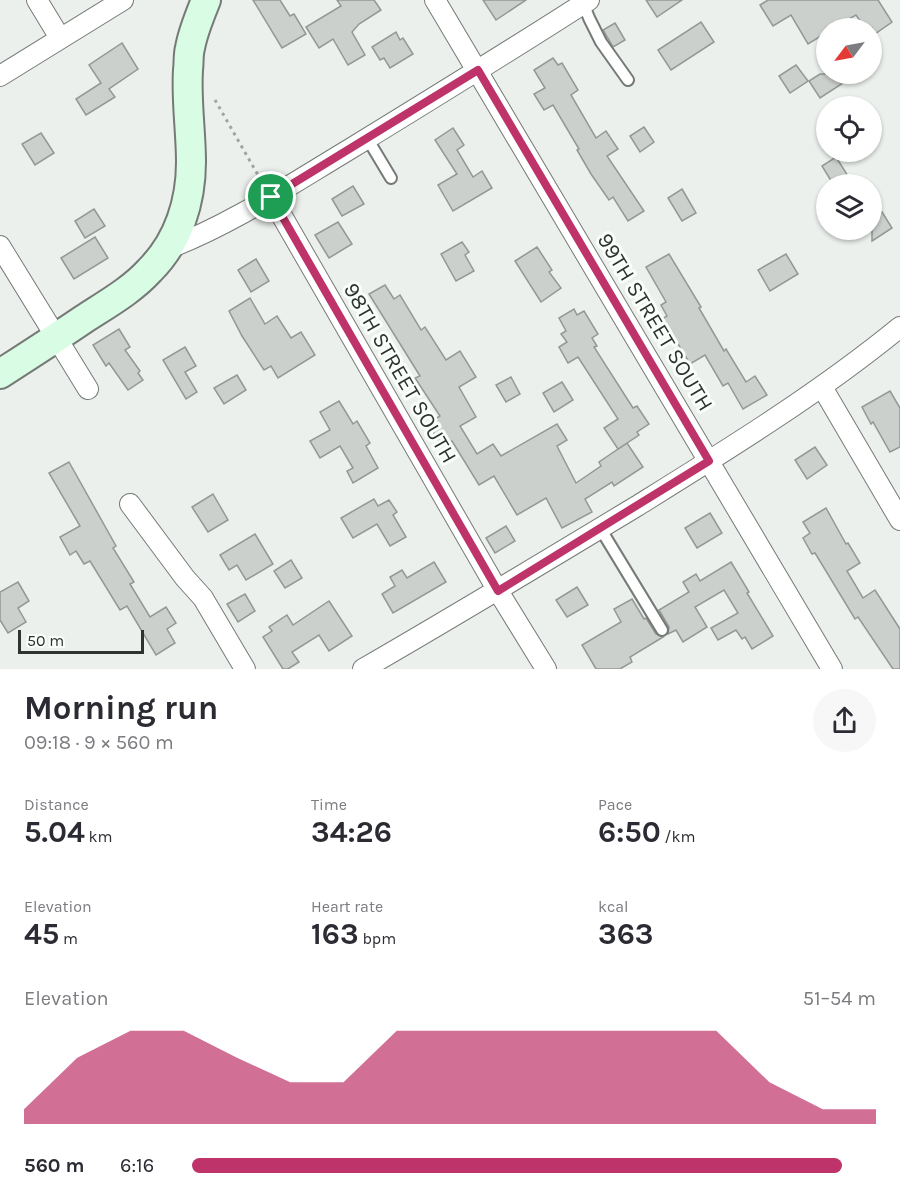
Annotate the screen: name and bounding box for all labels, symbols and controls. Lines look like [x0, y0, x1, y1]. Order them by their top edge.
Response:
north arrow [816, 18, 882, 84]
map controls [816, 18, 882, 240]
button: locate [816, 96, 882, 162]
pin [245, 171, 296, 222]
button: layers [816, 174, 882, 240]
icon: arrive [254, 180, 287, 213]
street label: 99TH STREET SOUTH [592, 228, 718, 416]
street label: 98TH STREET SOUTH [338, 278, 462, 468]
scale bar [18, 627, 144, 654]
text: 50 m [27, 631, 64, 650]
text: Morning run [24, 689, 218, 727]
button: share [813, 689, 876, 752]
text: 09:18 · 9 × 560 m [24, 731, 174, 754]
text: Distance [24, 795, 89, 814]
text: Time [311, 795, 347, 814]
text: Pace [598, 795, 632, 814]
text: 5.04 [24, 814, 85, 850]
text: 34:26 [311, 814, 392, 850]
text: 6:50 [598, 814, 661, 850]
text: km [85, 827, 113, 846]
text: /km [661, 827, 695, 846]
text: Elevation [24, 897, 92, 916]
text: Heart rate [311, 897, 383, 916]
text: kcal [598, 897, 629, 916]
text: 45 [24, 916, 59, 952]
text: 163 [311, 916, 359, 952]
text: 363 [598, 916, 654, 952]
text: m [59, 929, 78, 948]
text: bpm [359, 929, 396, 948]
text: Elevation [24, 987, 109, 1010]
text: 51–54 m [803, 987, 876, 1010]
text: 560 m [24, 1154, 84, 1177]
text: 6:16 [120, 1154, 154, 1177]

